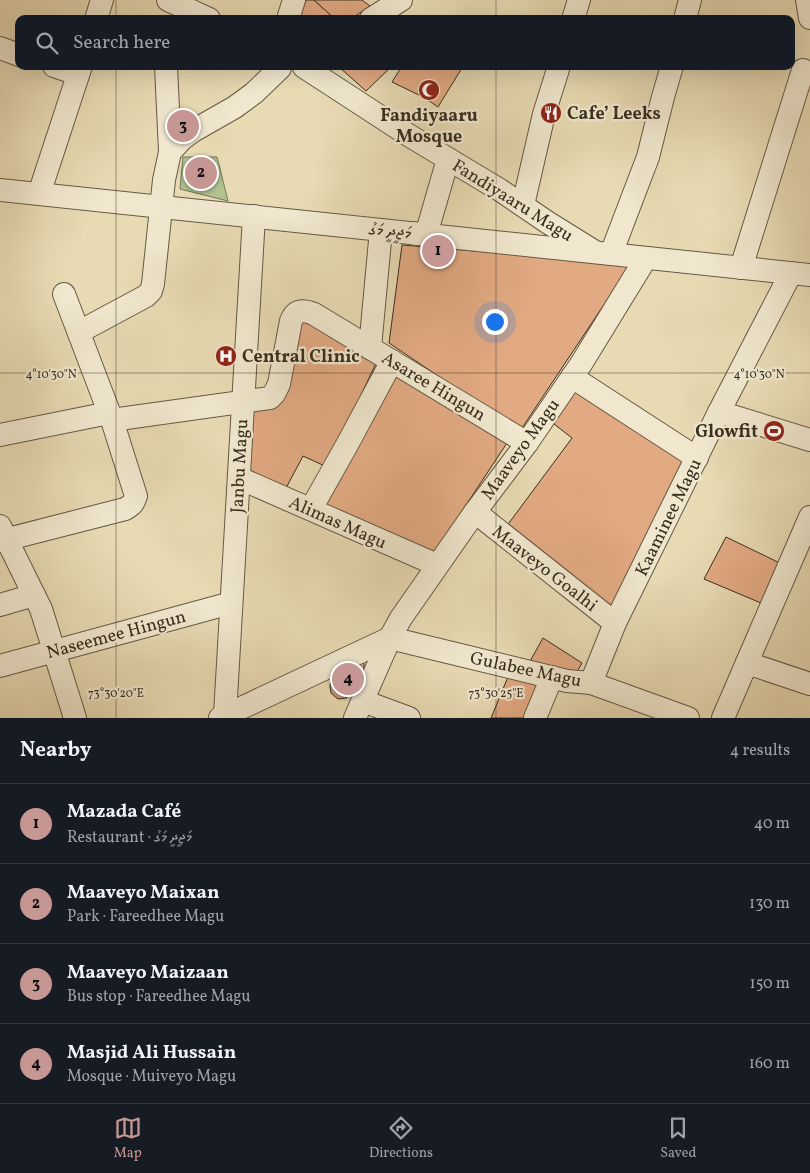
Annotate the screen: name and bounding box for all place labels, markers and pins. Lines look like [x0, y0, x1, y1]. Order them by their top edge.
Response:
mosque icon: Fandiyaaru Mosque [417, 78, 441, 102]
restaurant icon: Cafe’ Leeks [539, 101, 563, 125]
place label: Cafe’ Leeks [567, 102, 661, 127]
place label: Fandiyaaru Mosque [380, 104, 478, 150]
pin: 3 [167, 107, 199, 145]
pin: 2 [185, 154, 217, 192]
pin: 1 [422, 232, 454, 270]
hospital icon: Central Clinic [214, 344, 238, 368]
place label: Central Clinic [242, 345, 360, 370]
sports icon: Glowfit [762, 419, 786, 443]
place label: Glowfit [695, 420, 758, 445]
pin: 4 [332, 660, 364, 698]

